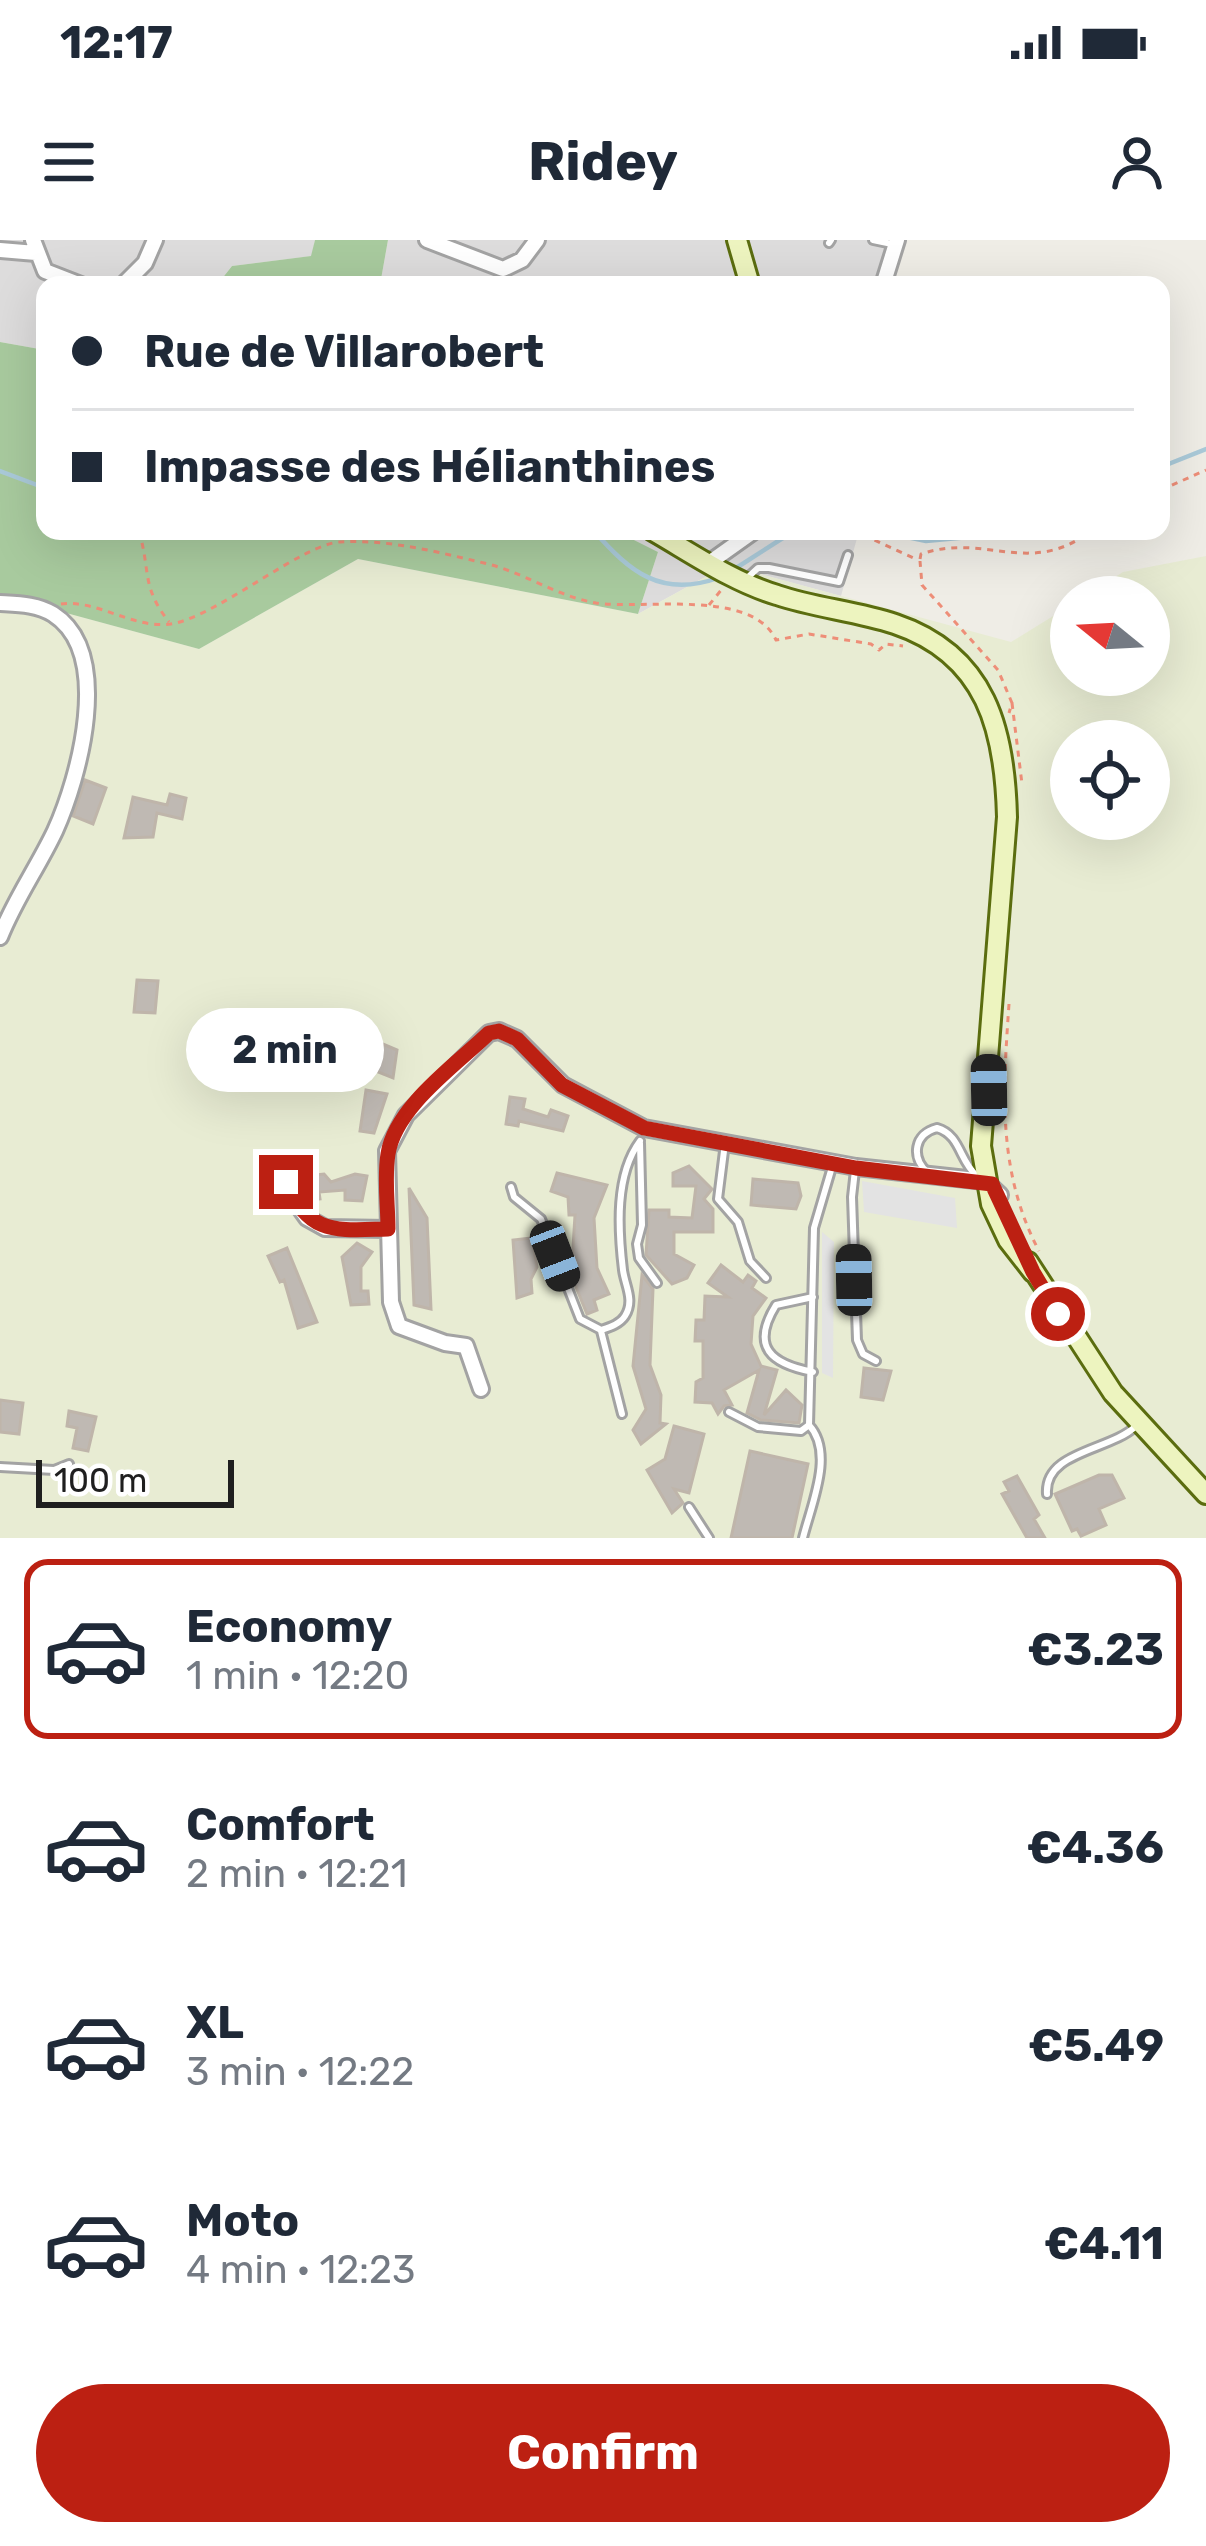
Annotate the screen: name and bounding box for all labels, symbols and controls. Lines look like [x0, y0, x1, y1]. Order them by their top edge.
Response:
text: 12:17 [60, 16, 173, 69]
icon: menu [36, 129, 102, 195]
icon: person [1104, 129, 1170, 195]
text: Ridey [528, 130, 678, 194]
text: Rue de Villarobert [144, 325, 544, 378]
text: Impasse des Hélianthines [144, 440, 715, 493]
north arrow [1050, 576, 1170, 696]
map controls [1050, 576, 1170, 840]
button: locate [1050, 720, 1170, 840]
callout: 2 min [187, 1008, 385, 1092]
text: 2 min [232, 1027, 338, 1073]
car [970, 1054, 1008, 1126]
route end [259, 1155, 313, 1209]
car [525, 1216, 585, 1296]
car [835, 1244, 873, 1316]
route start [1031, 1287, 1085, 1341]
scale bar [36, 1454, 234, 1507]
text: 100 m [54, 1461, 147, 1500]
icon: car [42, 1595, 150, 1703]
text: Economy [186, 1600, 392, 1653]
text: €3.23 [1027, 1623, 1164, 1676]
text: 1 min · 12:20 [186, 1653, 409, 1699]
icon: car [42, 1793, 150, 1901]
text: Comfort [186, 1798, 375, 1851]
text: €4.36 [1027, 1821, 1164, 1874]
text: 2 min · 12:21 [186, 1851, 407, 1897]
icon: car [42, 1991, 150, 2099]
text: XL [186, 1996, 244, 2049]
text: €5.49 [1028, 2019, 1164, 2072]
text: 3 min · 12:22 [186, 2049, 414, 2095]
icon: car [42, 2189, 150, 2297]
text: Moto [186, 2194, 299, 2247]
text: €4.11 [1044, 2217, 1164, 2270]
text: 4 min · 12:23 [186, 2247, 415, 2293]
button: Confirm [36, 2384, 1170, 2522]

